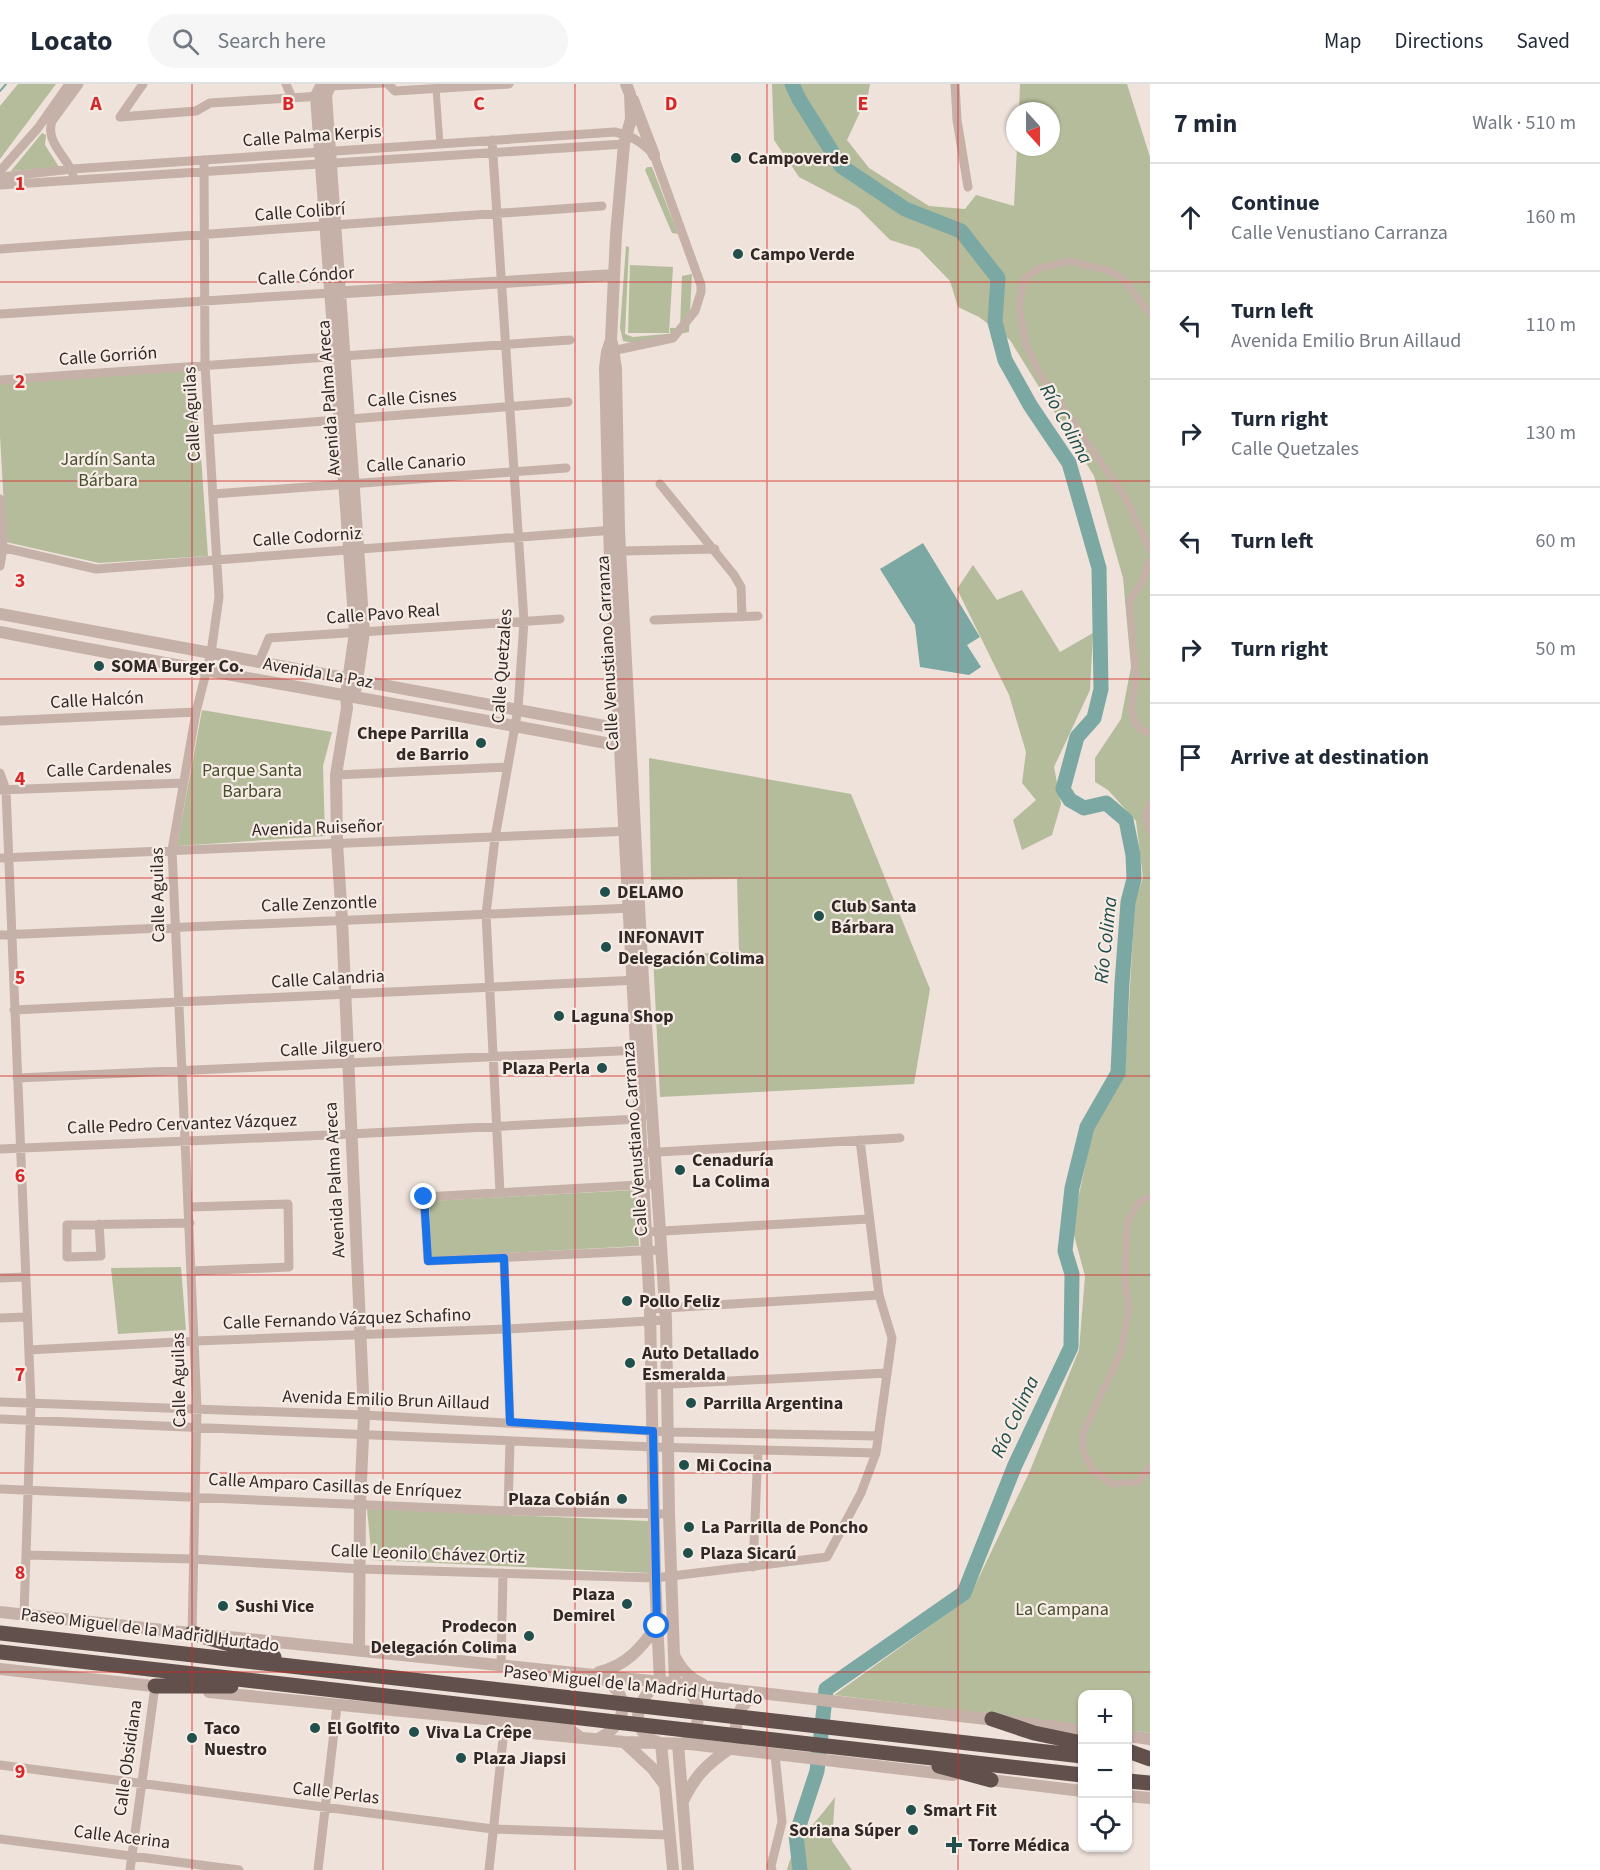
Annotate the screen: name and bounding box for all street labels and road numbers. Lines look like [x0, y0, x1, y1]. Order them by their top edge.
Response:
street label: Calle Palma Kerpis [242, 119, 382, 153]
street label: Calle Colibrí [254, 196, 347, 228]
street label: Calle Cóndor [257, 260, 356, 292]
street label: Avenida Palma Areca [311, 319, 347, 477]
street label: Calle Gorrión [58, 340, 158, 372]
street label: Calle Aguilas [177, 366, 207, 462]
street label: Calle Cisnes [366, 382, 458, 414]
street label: Calle Canario [365, 447, 467, 479]
street label: Calle Codorniz [252, 521, 363, 553]
street label: Calle Venustiano Carranza [590, 555, 626, 751]
street label: Calle Pavo Real [325, 598, 441, 630]
street label: Calle Quetzales [486, 608, 518, 724]
street label: Avenida La Paz [261, 651, 375, 695]
street label: Calle Halcón [49, 685, 145, 715]
street label: Calle Cardenales [46, 754, 172, 784]
street label: Avenida Ruiseñor [251, 813, 383, 843]
street label: Calle Aguilas [145, 847, 171, 943]
street label: Calle Zenzontle [261, 889, 377, 919]
street label: Calle Calandria [271, 964, 385, 994]
street label: Calle Jilguero [279, 1033, 383, 1063]
street label: Calle Venustiano Carranza [616, 1041, 654, 1237]
street label: Avenida Palma Areca [318, 1101, 352, 1259]
street label: Calle Pedro Cervantez Vázquez [67, 1107, 298, 1141]
street label: Calle Fernando Vázquez Schafino [222, 1302, 472, 1336]
street label: Calle Aguilas [166, 1332, 192, 1428]
street label: Avenida Emilio Brun Aillaud [282, 1384, 490, 1416]
street label: Calle Amparo Casillas de Enríquez [208, 1467, 463, 1505]
street label: Calle Leonilo Chávez Ortiz [330, 1538, 526, 1570]
street label: Paseo Miguel de la Madrid Hurtado [19, 1602, 281, 1658]
street label: Paseo Miguel de la Madrid Hurtado [502, 1659, 764, 1711]
street label: Calle Obsidiana [107, 1698, 149, 1818]
street label: Calle Perlas [291, 1775, 381, 1811]
street label: Calle Acerina [72, 1819, 172, 1855]

